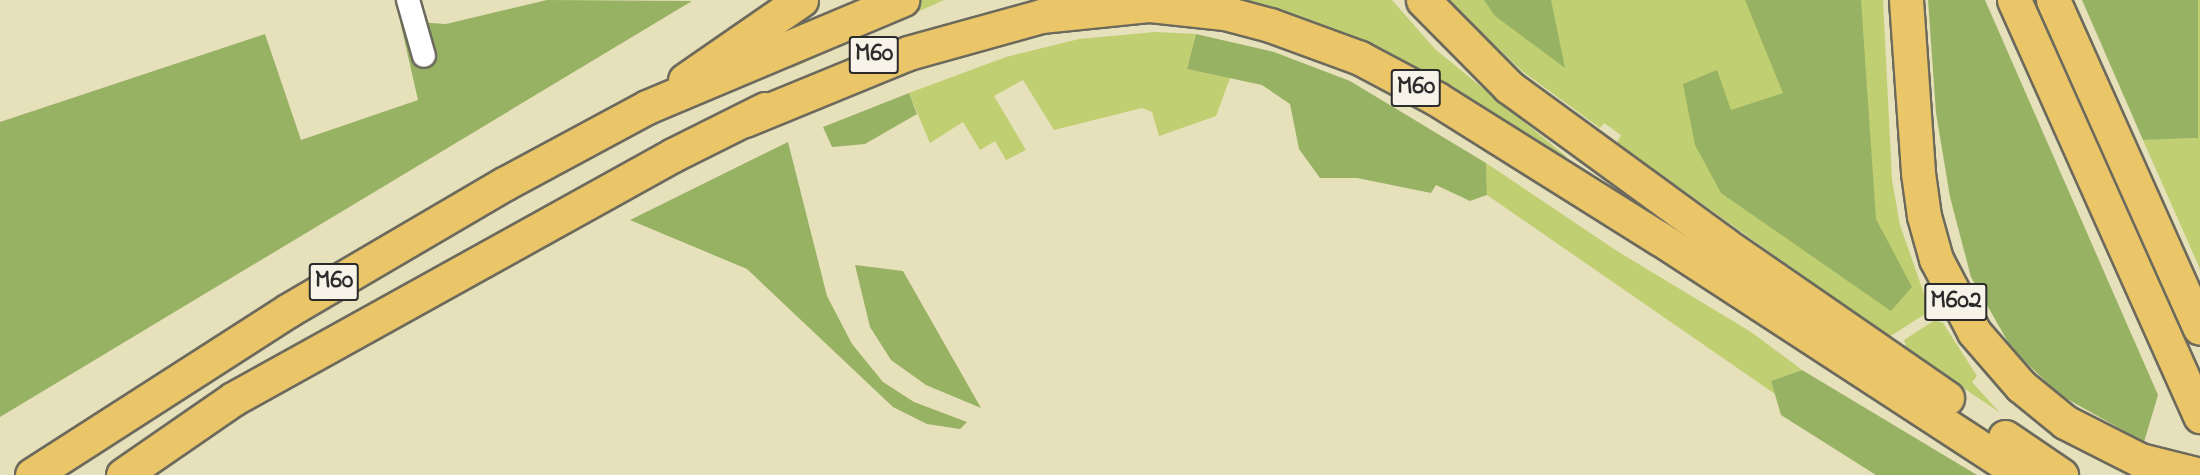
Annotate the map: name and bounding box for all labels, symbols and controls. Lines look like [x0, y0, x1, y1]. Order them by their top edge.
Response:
road number: M60 [848, 32, 900, 78]
road number: M60 [1390, 65, 1442, 111]
road number: M60 [308, 259, 360, 305]
road number: M602 [1923, 279, 1989, 325]

